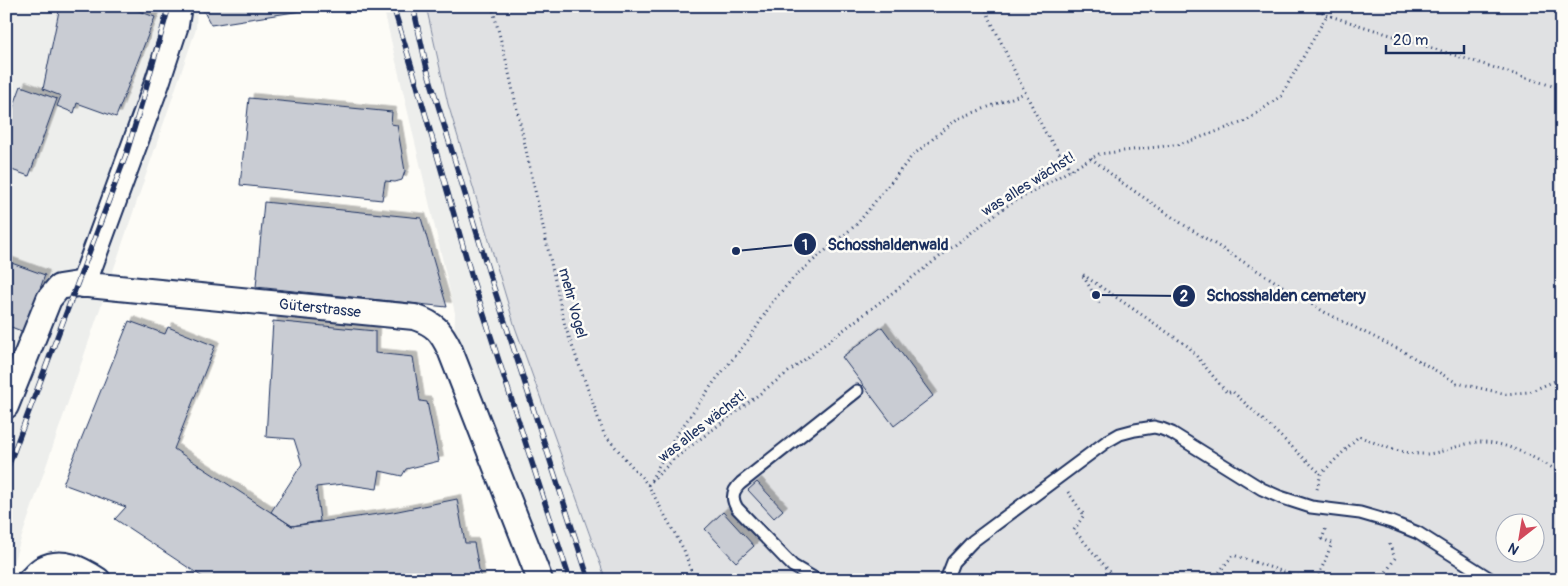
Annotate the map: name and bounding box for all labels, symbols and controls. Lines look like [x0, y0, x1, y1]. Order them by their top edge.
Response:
scale bar [1386, 22, 1463, 54]
text: 20 m [1393, 31, 1428, 50]
street label: was alles wächst! [978, 148, 1079, 221]
callout: Schosshaldenwald [793, 229, 959, 260]
text: Schosshaldenwald [827, 235, 949, 255]
text: 1 [802, 236, 808, 255]
street label: mehr Vogel [554, 266, 591, 340]
callout: Schosshalden cemetery [1171, 280, 1376, 311]
text: Schosshalden cemetery [1206, 286, 1366, 306]
text: 2 [1180, 287, 1188, 306]
street label: Güterstrasse [278, 295, 363, 322]
street label: was alles wächst! [654, 386, 751, 467]
north arrow [1496, 514, 1546, 564]
text: N [1505, 539, 1522, 558]

